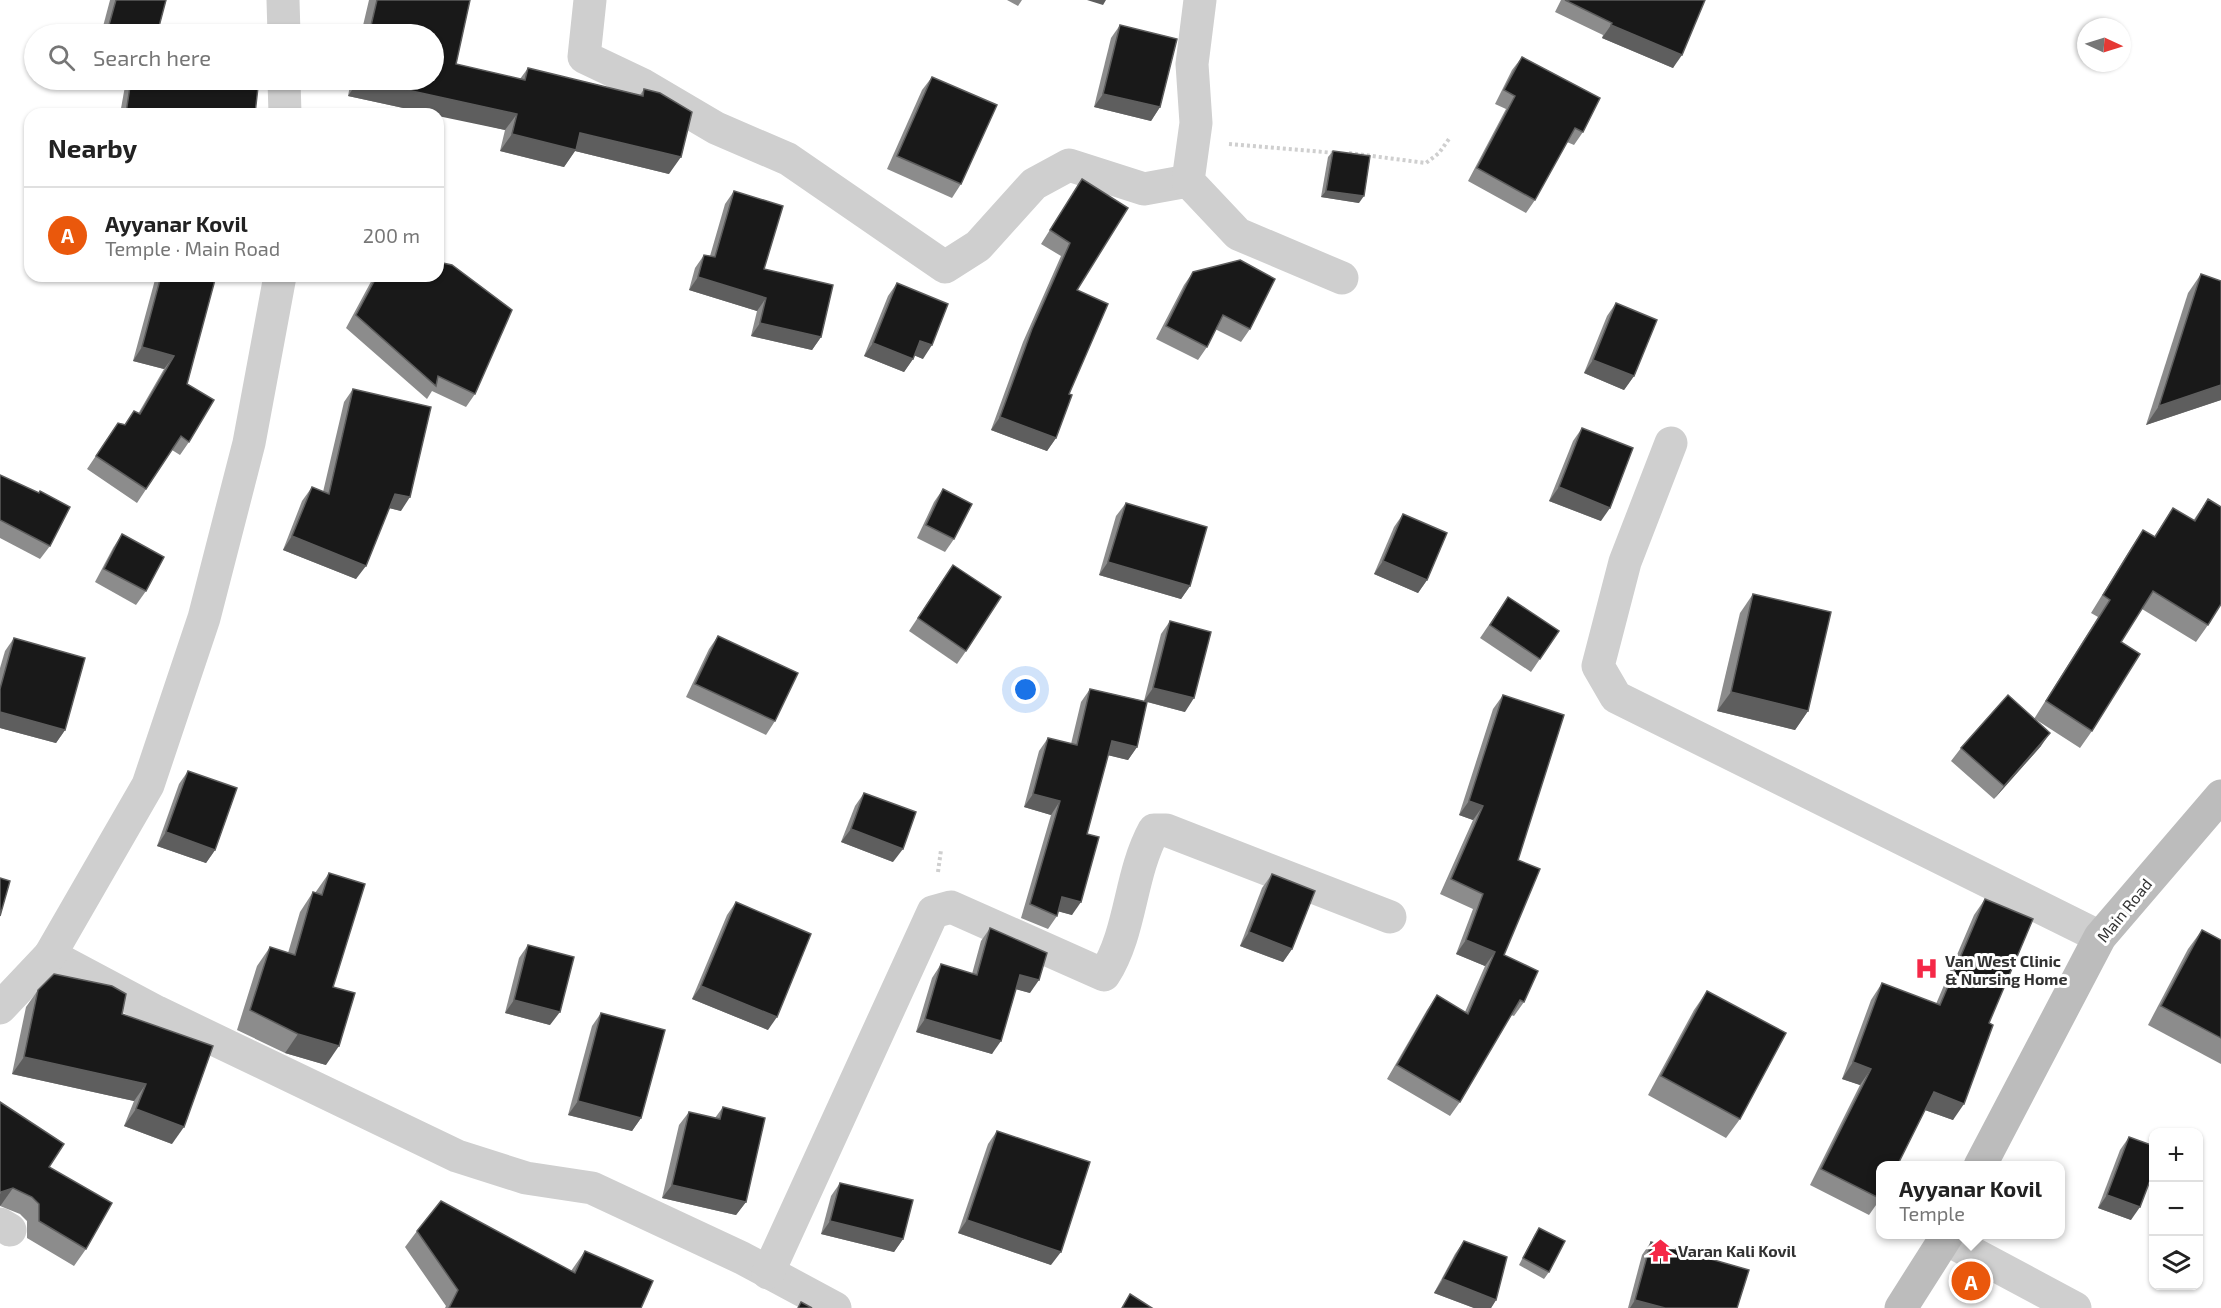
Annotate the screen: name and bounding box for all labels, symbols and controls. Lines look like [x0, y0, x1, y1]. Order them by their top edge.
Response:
north arrow [2077, 18, 2131, 72]
search box [24, 24, 444, 90]
icon: search [45, 41, 78, 74]
text: Search here [93, 44, 211, 70]
text: Nearby [48, 132, 137, 163]
text: Ayyanar Kovil [105, 210, 248, 236]
text: A [61, 223, 74, 247]
text: 200 m [363, 223, 420, 247]
text: Temple · Main Road [105, 236, 280, 260]
your location [1011, 675, 1040, 704]
street label: Main Road [2093, 874, 2155, 946]
place label: Van West Clinic & Nursing Home [1945, 951, 2067, 988]
hospital icon: Van West Clinic & Nursing Home [1914, 956, 1940, 982]
map controls [2149, 1128, 2203, 1290]
button: + [2149, 1128, 2203, 1182]
popup [1876, 1161, 2065, 1239]
text: Ayyanar Kovil [1899, 1175, 2042, 1201]
button: − [2149, 1182, 2203, 1236]
text: Temple [1899, 1201, 1965, 1225]
button: layers [2149, 1236, 2203, 1290]
temple icon: Varan Kali Kovil [1647, 1237, 1673, 1263]
place label: Varan Kali Kovil [1678, 1241, 1797, 1260]
pin: A [1952, 1258, 1990, 1304]

